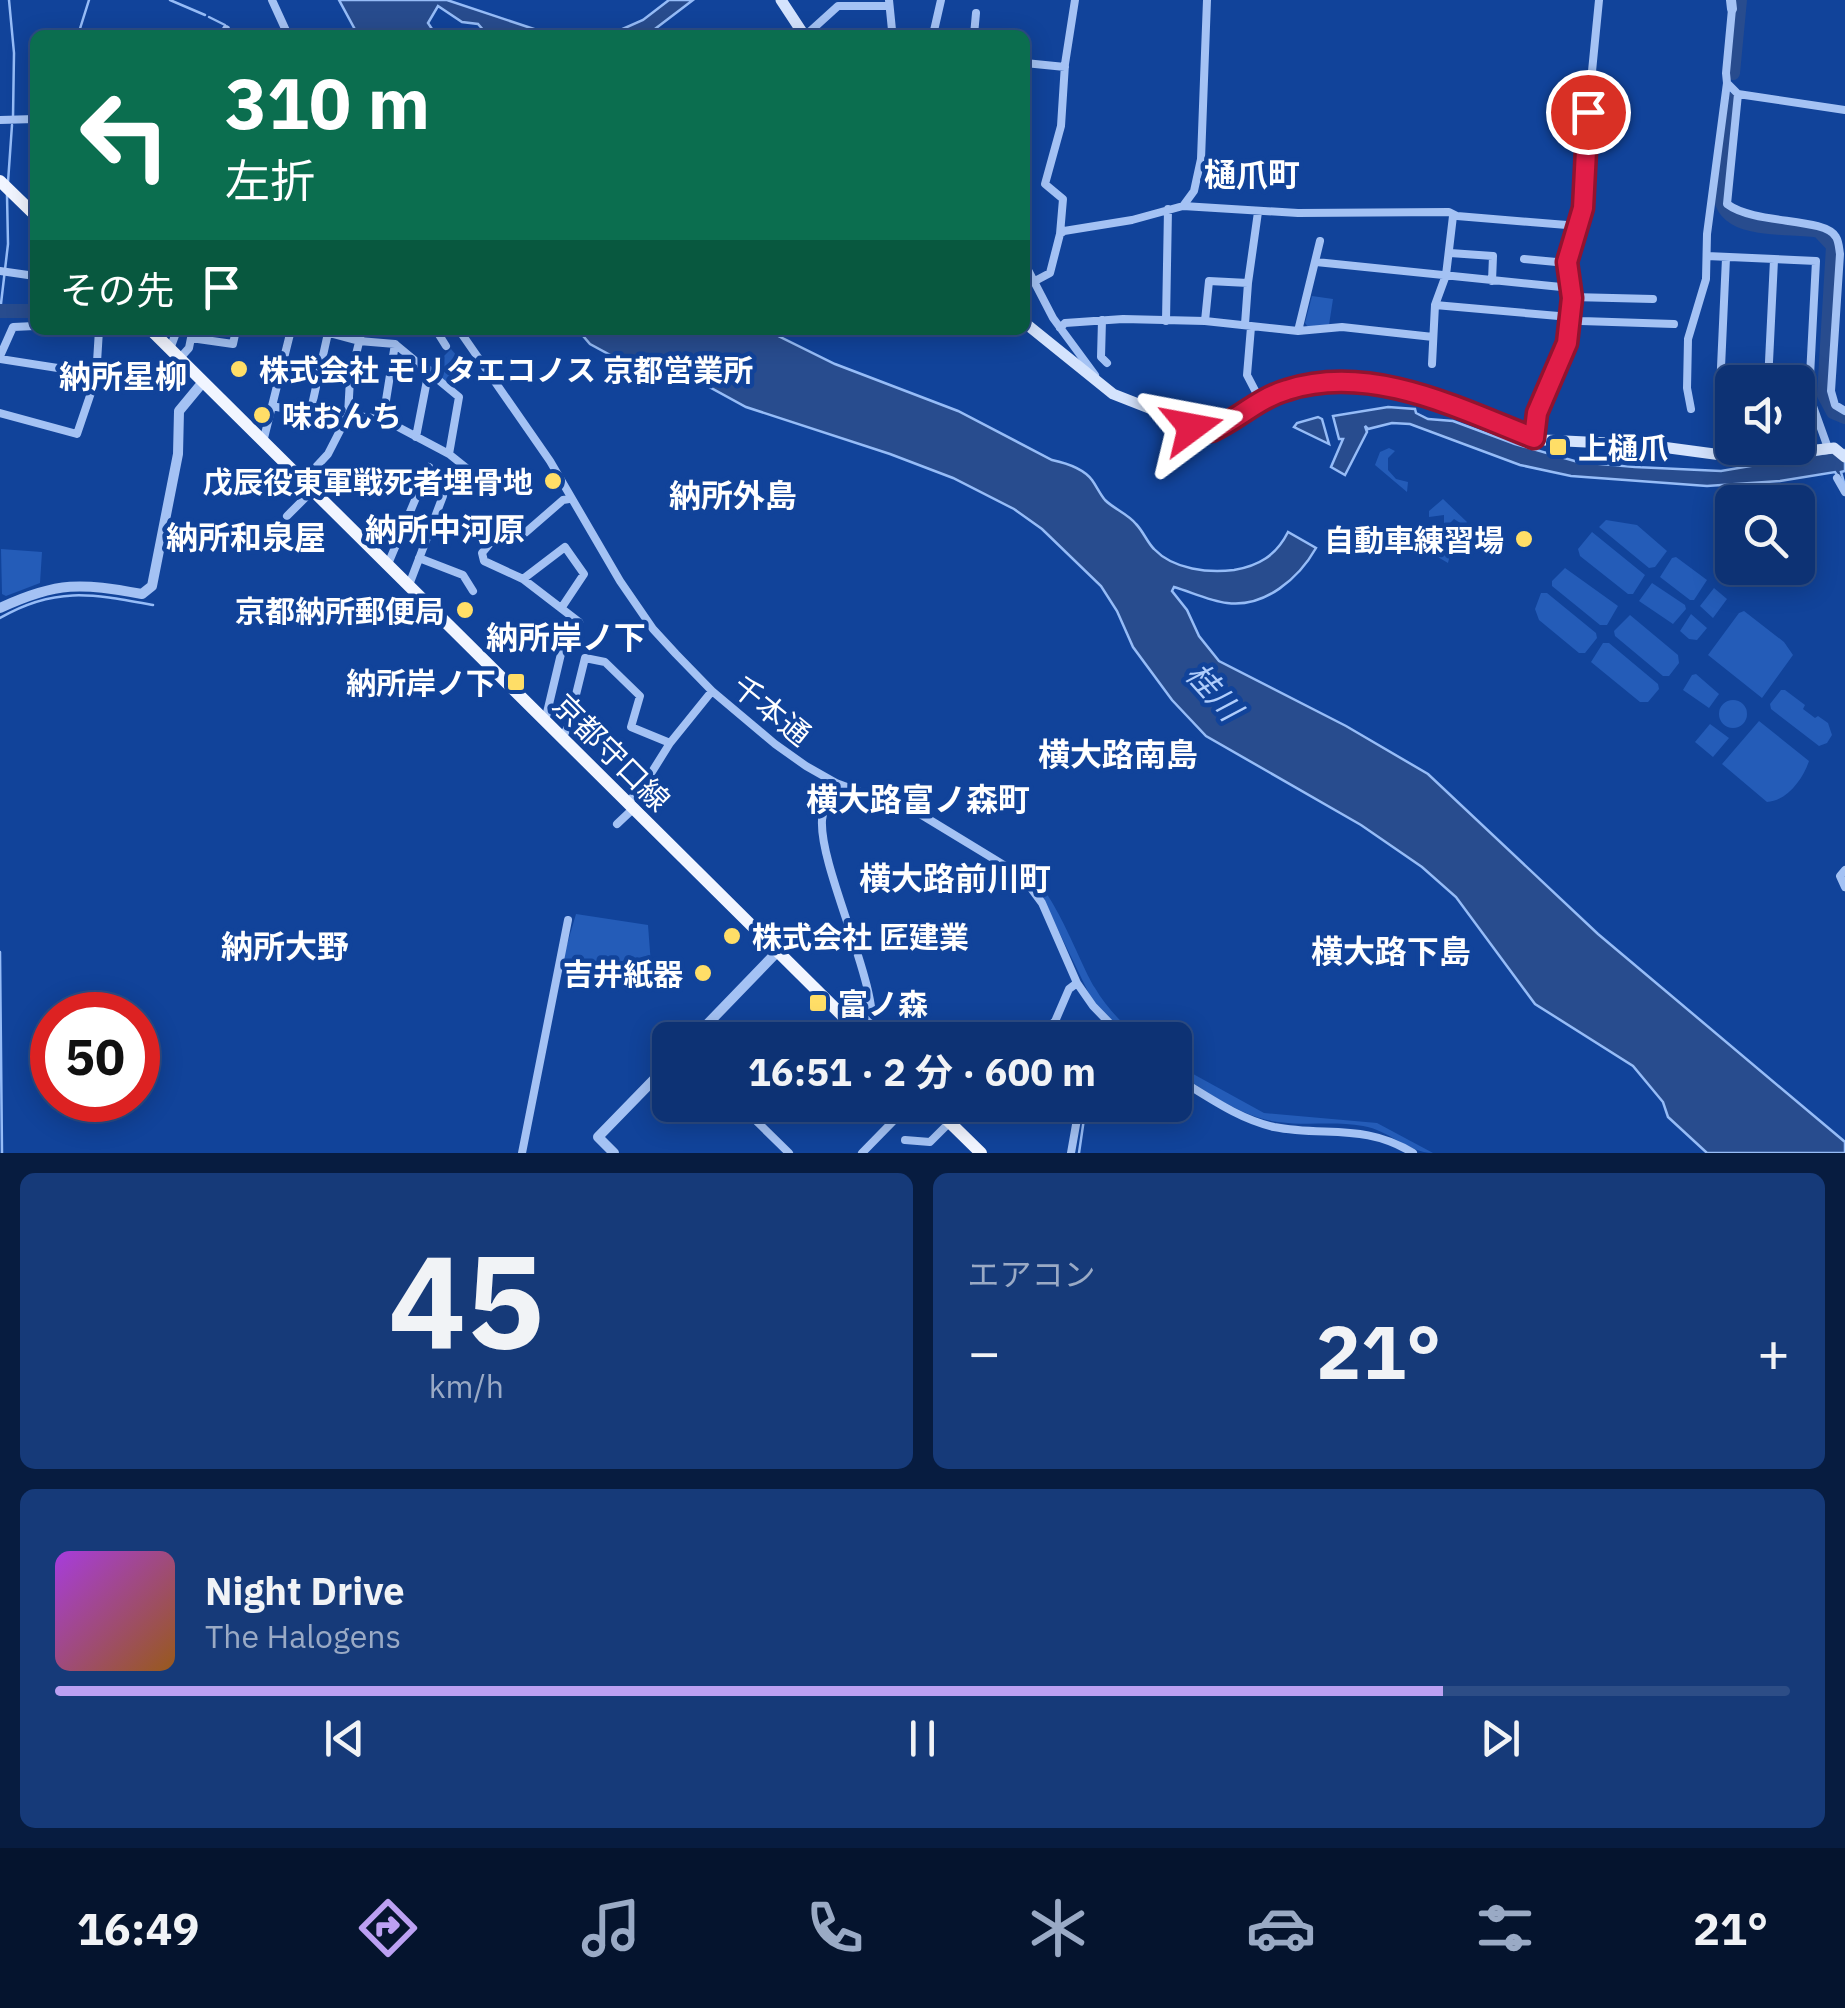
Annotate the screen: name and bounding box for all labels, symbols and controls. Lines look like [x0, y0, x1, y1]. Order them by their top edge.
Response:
text: 310 m [225, 57, 430, 148]
icon: left [60, 70, 190, 200]
pin [1546, 70, 1631, 155]
icon: arrive [1561, 85, 1616, 140]
text: 左折 [225, 151, 315, 209]
district label: 樋爪町 [1204, 153, 1300, 195]
icon: arrive [194, 260, 249, 315]
text: その先 [60, 265, 174, 314]
place label: 株式会社 モリタエコノス 京都営業所 [259, 350, 753, 389]
district label: 納所星柳 [59, 355, 187, 397]
marker: 株式会社 モリタエコノス 京都営業所 [228, 358, 250, 380]
map controls [1715, 365, 1815, 585]
button: sound [1715, 365, 1815, 465]
position arrow [1140, 375, 1244, 479]
place label: 味おんち [282, 396, 402, 435]
marker: 味おんち [251, 404, 273, 426]
place label: 上樋爪 [1578, 428, 1668, 467]
marker: 上樋爪 [1547, 436, 1569, 458]
place label: 戊辰役東軍戦死者埋骨地 [203, 462, 533, 501]
marker: 戊辰役東軍戦死者埋骨地 [542, 470, 564, 492]
district label: 納所外島 [669, 474, 797, 516]
button: search [1715, 485, 1815, 585]
district label: 納所中河原 [365, 508, 525, 550]
district label: 納所和泉屋 [166, 516, 326, 558]
place label: 自動車練習場 [1324, 520, 1504, 559]
marker: 自動車練習場 [1513, 528, 1535, 550]
place label: 京都納所郵便局 [235, 591, 445, 630]
marker: 京都納所郵便局 [454, 599, 476, 621]
district label: 納所岸ノ下 [486, 616, 646, 658]
water label: 桂川 [1177, 653, 1253, 731]
place label: 納所岸ノ下 [346, 663, 496, 702]
street label: 千本通 [725, 667, 819, 753]
marker: 納所岸ノ下 [505, 671, 527, 693]
street label: 京都守口線 [545, 685, 679, 819]
district label: 横大路南島 [1038, 733, 1198, 775]
district label: 横大路富ノ森町 [806, 778, 1030, 820]
district label: 横大路前川町 [859, 857, 1051, 899]
place label: 株式会社 匠建業 [752, 917, 969, 956]
district label: 納所大野 [221, 925, 349, 967]
marker: 株式会社 匠建業 [721, 925, 743, 947]
district label: 横大路下島 [1311, 930, 1471, 972]
place label: 吉井紙器 [563, 954, 683, 993]
marker: 吉井紙器 [692, 962, 714, 984]
place label: 富ノ森 [838, 984, 928, 1023]
speed limit sign: 50 [30, 992, 160, 1122]
marker: 富ノ森 [807, 992, 829, 1014]
text: 16:51 · 2 分 · 600 m [748, 1047, 1096, 1096]
text: 45 [388, 1215, 544, 1384]
text: エアコン [968, 1253, 1096, 1295]
text: 21° [1316, 1302, 1441, 1400]
text: − [968, 1316, 1001, 1387]
text: + [1757, 1316, 1790, 1387]
text: km/h [429, 1365, 504, 1407]
text: Night Drive [205, 1566, 405, 1615]
text: The Halogens [205, 1615, 401, 1657]
icon: previous [317, 1711, 372, 1766]
icon: pause [895, 1711, 950, 1766]
icon: next [1473, 1711, 1528, 1766]
icon: directions [353, 1893, 423, 1963]
icon: music [576, 1893, 646, 1963]
icon: phone [800, 1893, 870, 1963]
icon: climate [1023, 1893, 1093, 1963]
icon: car [1246, 1893, 1316, 1963]
icon: filters [1470, 1893, 1540, 1963]
text: 16:49 [77, 1899, 200, 1957]
text: 21° [1693, 1899, 1768, 1957]

